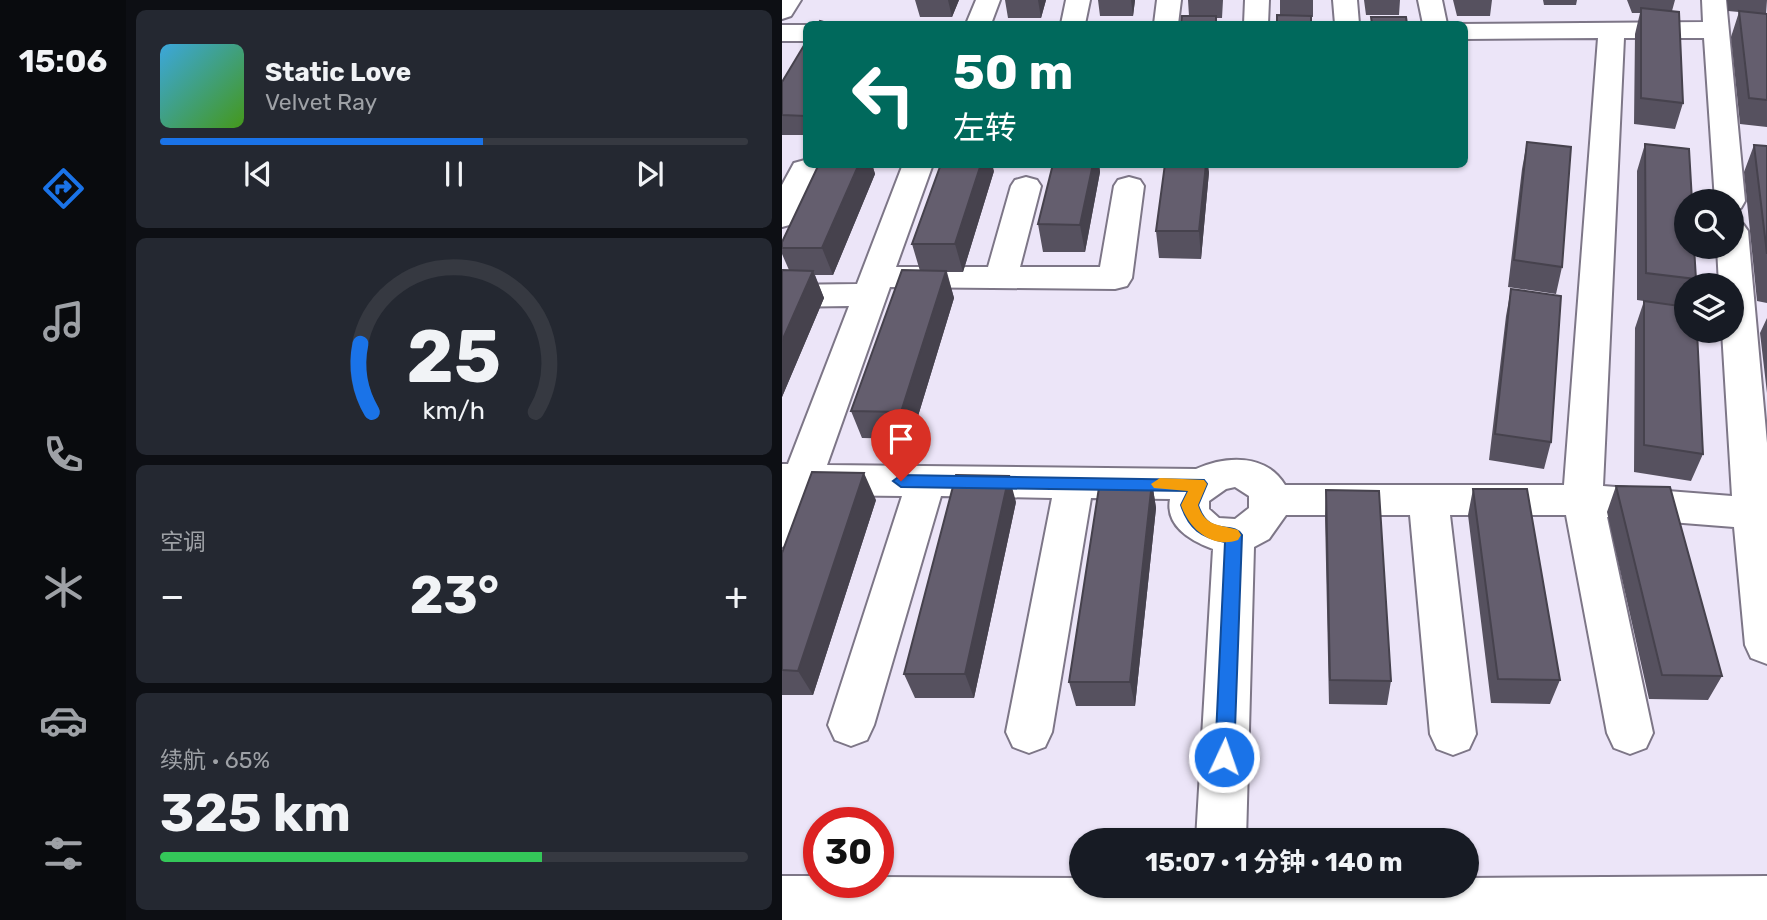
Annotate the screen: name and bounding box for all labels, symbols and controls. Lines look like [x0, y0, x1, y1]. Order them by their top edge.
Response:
text: 15:06 [19, 42, 107, 80]
text: 50 m [953, 43, 1073, 101]
icon: left [838, 49, 929, 140]
text: Static Love [265, 57, 411, 88]
text: Velvet Ray [265, 88, 377, 116]
text: 左转 [953, 109, 1017, 147]
icon: previous [239, 155, 277, 193]
icon: pause [435, 155, 473, 193]
icon: next [631, 155, 669, 193]
icon: directions [39, 164, 88, 213]
map controls [1674, 189, 1744, 343]
button: search [1674, 189, 1744, 259]
button: layers [1674, 273, 1744, 343]
icon: music [39, 297, 88, 346]
text: 25 [407, 315, 501, 401]
text: km/h [423, 396, 485, 425]
pin [871, 409, 931, 481]
icon: arrive [882, 420, 920, 458]
icon: phone [39, 430, 88, 479]
text: 空调 [160, 528, 206, 556]
icon: climate [39, 563, 88, 612]
text: 23° [410, 564, 499, 626]
text: − [160, 573, 185, 619]
text: + [724, 573, 748, 619]
icon: car [39, 696, 88, 745]
position arrow [1187, 720, 1261, 794]
text: 续航 · 65% [160, 746, 270, 774]
text: 325 km [160, 782, 351, 844]
speed limit sign: 30 [803, 807, 894, 898]
icon: filters [39, 829, 88, 878]
text: 15:07 · 1 分钟 · 140 m [1145, 847, 1403, 878]

